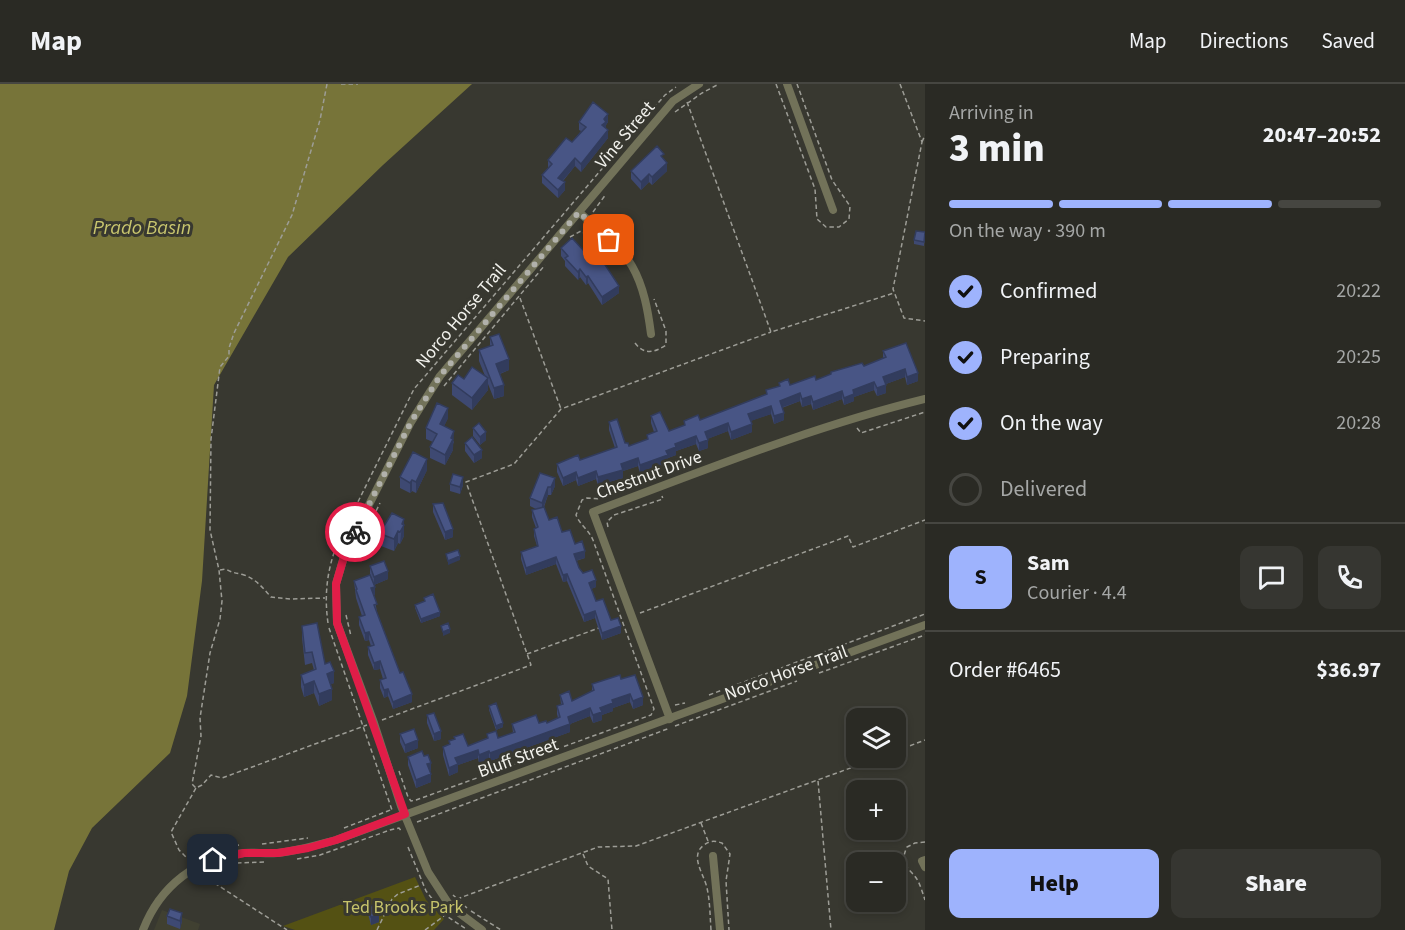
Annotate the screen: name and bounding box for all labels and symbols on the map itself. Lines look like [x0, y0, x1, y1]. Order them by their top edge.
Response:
street label: Vine Street [589, 96, 661, 174]
water label: Prado Basin [93, 214, 191, 242]
pin [583, 214, 634, 265]
street label: Norco Horse Trail [410, 259, 512, 373]
street label: Chestnut Drive [593, 444, 705, 506]
courier [325, 502, 385, 562]
street label: Norco Horse Trail [721, 639, 851, 707]
street label: Bluff Street [474, 732, 562, 784]
pin [187, 834, 238, 885]
park label: Ted Brooks Park [343, 895, 464, 920]

